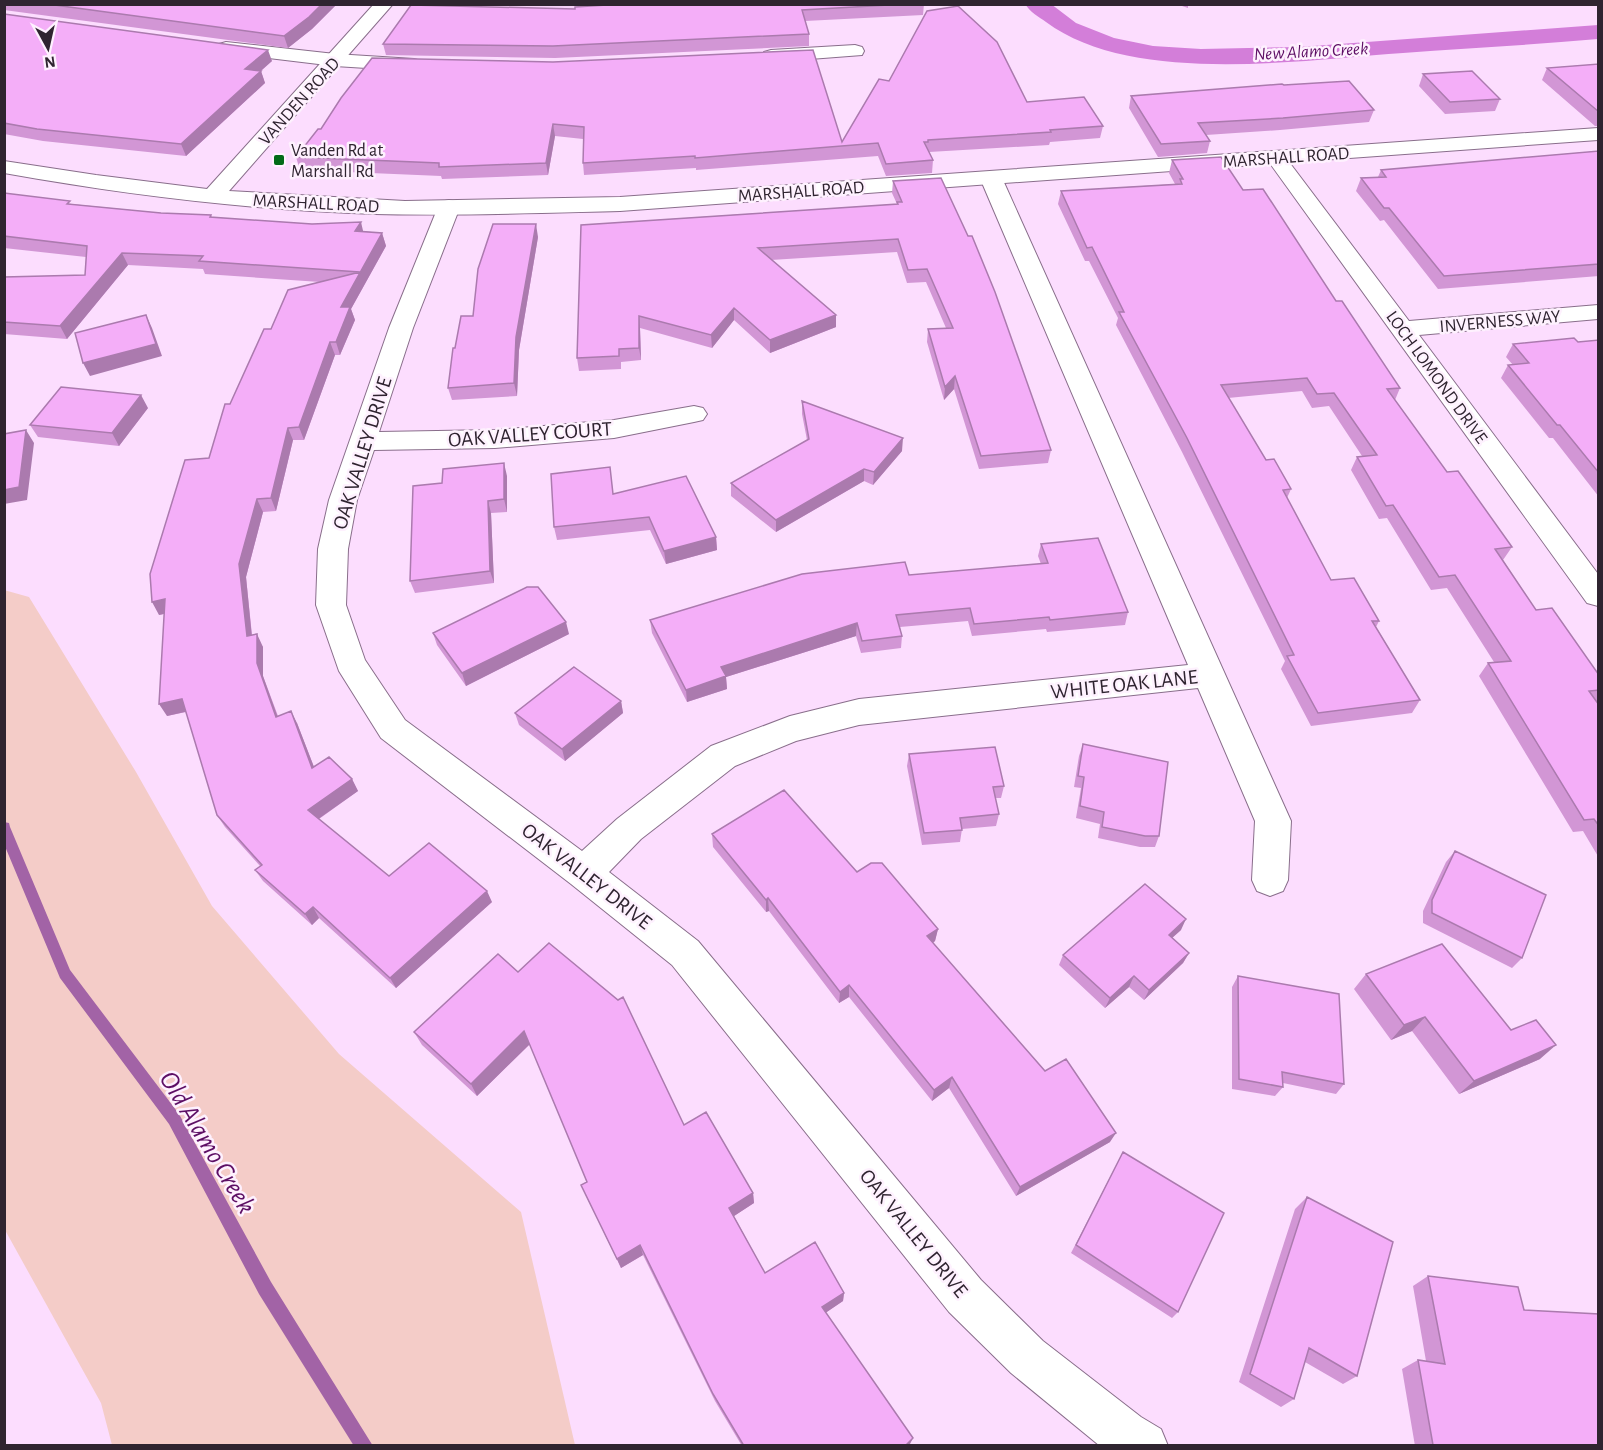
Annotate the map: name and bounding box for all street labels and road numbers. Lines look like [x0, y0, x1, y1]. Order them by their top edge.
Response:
street label: VANDEN ROAD [256, 54, 344, 149]
street label: MARSHALL ROAD [1222, 145, 1350, 171]
street label: MARSHALL ROAD [737, 179, 865, 205]
street label: MARSHALL ROAD [252, 192, 380, 216]
street label: LOCH LOMOND DRIVE [1382, 308, 1490, 447]
street label: INVERNESS WAY [1439, 308, 1562, 336]
street label: OAK VALLEY DRIVE [329, 374, 396, 532]
street label: OAK VALLEY COURT [447, 418, 613, 451]
street label: WHITE OAK LANE [1049, 666, 1199, 703]
street label: OAK VALLEY DRIVE [518, 819, 656, 933]
street label: OAK VALLEY DRIVE [856, 1165, 972, 1301]

